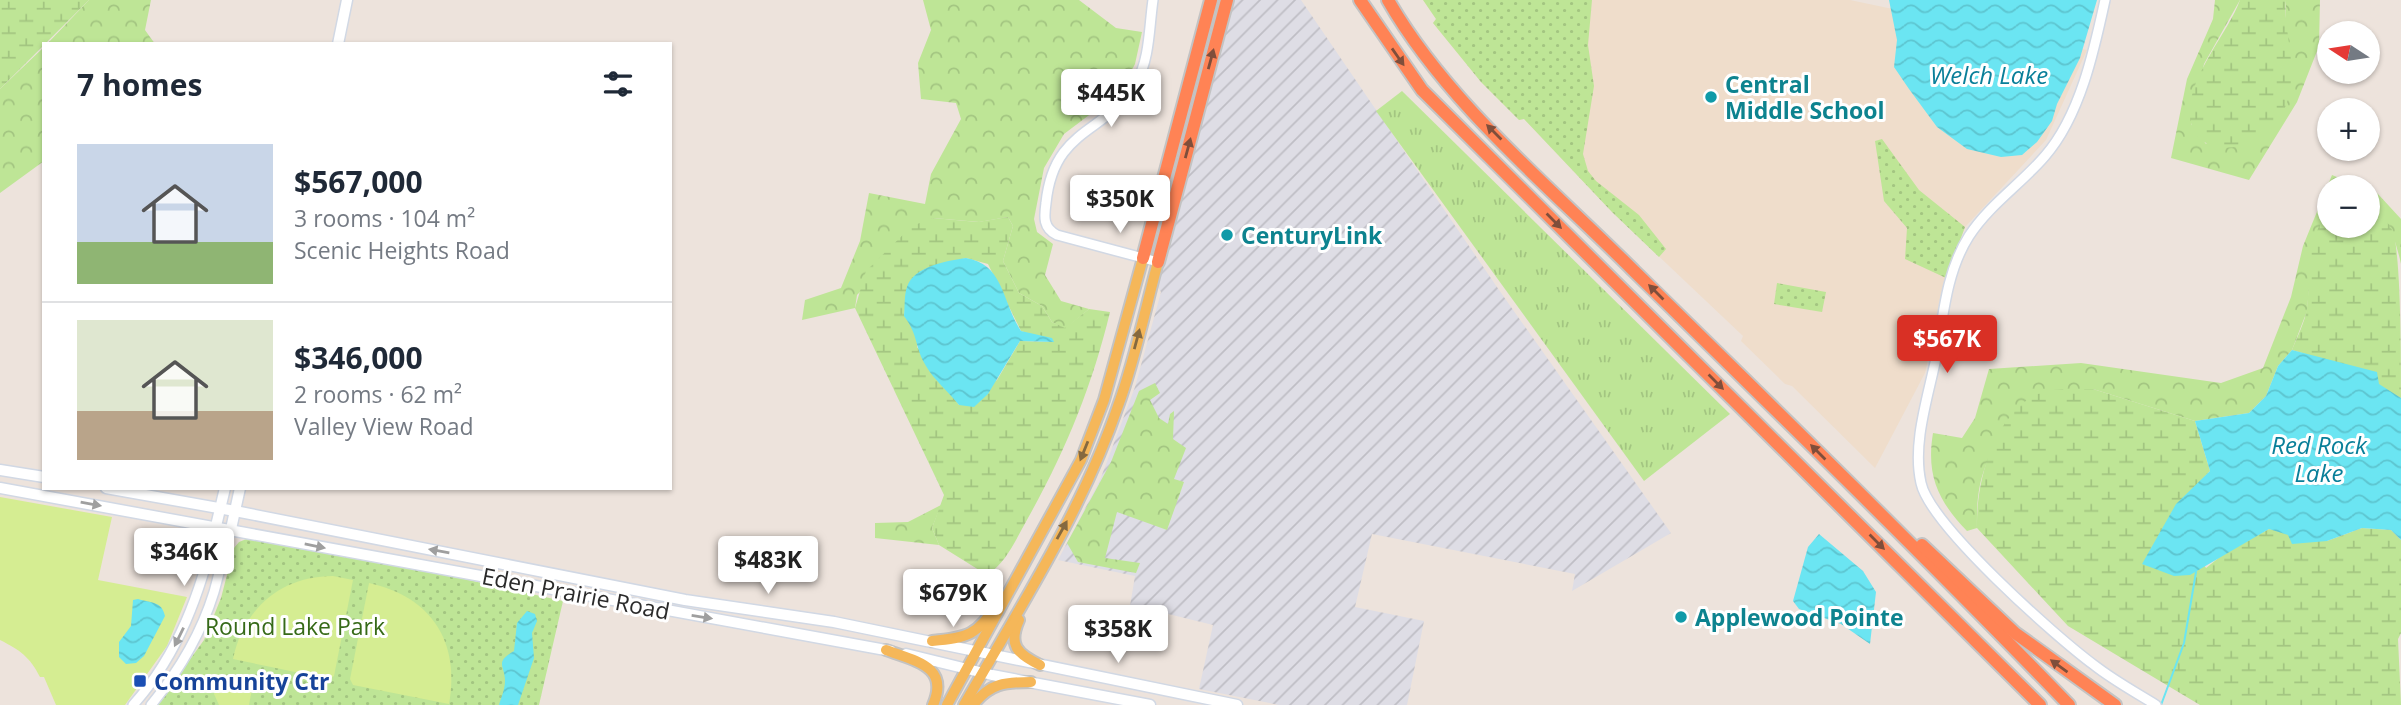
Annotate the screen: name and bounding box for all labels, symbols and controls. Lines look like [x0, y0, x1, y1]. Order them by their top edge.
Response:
north arrow [2317, 21, 2380, 84]
map controls [2317, 21, 2380, 238]
one-way arrow [1206, 48, 1217, 70]
one-way arrow [1391, 48, 1405, 66]
water label: Welch Lake [1930, 58, 2048, 91]
text: 7 homes [77, 64, 202, 105]
icon: filters [599, 65, 637, 103]
place label: Central Middle School [1725, 68, 1885, 126]
pin: $445K [1062, 69, 1160, 129]
text: $445K [1077, 76, 1145, 108]
marker: Central Middle School [1703, 89, 1719, 105]
button: + [2317, 98, 2380, 161]
one-way arrow [1486, 124, 1503, 141]
one-way arrow [1183, 137, 1194, 159]
text: $567,000 [294, 161, 423, 202]
icon: home [133, 172, 217, 256]
button: − [2317, 175, 2380, 238]
pin: $350K [1071, 176, 1169, 235]
text: $350K [1086, 182, 1154, 214]
text: 3 rooms · 104 m² [294, 202, 475, 234]
one-way arrow [1546, 213, 1563, 230]
place label: CenturyLink [1241, 219, 1383, 251]
marker: CenturyLink [1219, 227, 1235, 243]
text: Scenic Heights Road [294, 234, 510, 266]
one-way arrow [1648, 285, 1665, 301]
pin: $567K [1898, 316, 1996, 375]
text: $567K [1913, 322, 1981, 354]
one-way arrow [1132, 328, 1143, 350]
text: $346,000 [294, 337, 423, 378]
icon: home [133, 348, 217, 432]
one-way arrow [1707, 373, 1724, 390]
text: 2 rooms · 62 m² [294, 378, 462, 410]
text: Valley View Road [294, 410, 474, 442]
water label: Red Rock Lake [2271, 428, 2368, 489]
one-way arrow [1079, 440, 1090, 461]
one-way arrow [1810, 444, 1827, 460]
one-way arrow [80, 499, 102, 510]
one-way arrow [1055, 519, 1067, 539]
pin: $346K [135, 528, 233, 588]
one-way arrow [1869, 533, 1885, 550]
text: $346K [150, 535, 218, 567]
pin: $483K [719, 536, 817, 596]
one-way arrow [304, 540, 326, 551]
text: $483K [734, 543, 802, 575]
one-way arrow [428, 545, 450, 556]
street label: Eden Prairie Road [479, 559, 673, 627]
pin: $679K [904, 570, 1002, 629]
text: $679K [919, 576, 987, 608]
place label: Applewood Pointe [1695, 601, 1904, 633]
pin: $358K [1069, 606, 1167, 665]
marker: Applewood Pointe [1673, 609, 1689, 625]
park label: Round Lake Park [205, 610, 385, 642]
one-way arrow [691, 612, 713, 623]
text: $358K [1084, 612, 1152, 644]
one-way arrow [174, 627, 185, 647]
one-way arrow [2050, 659, 2068, 673]
place label: Community Ctr [154, 665, 329, 697]
marker: Community Ctr [132, 673, 148, 689]

